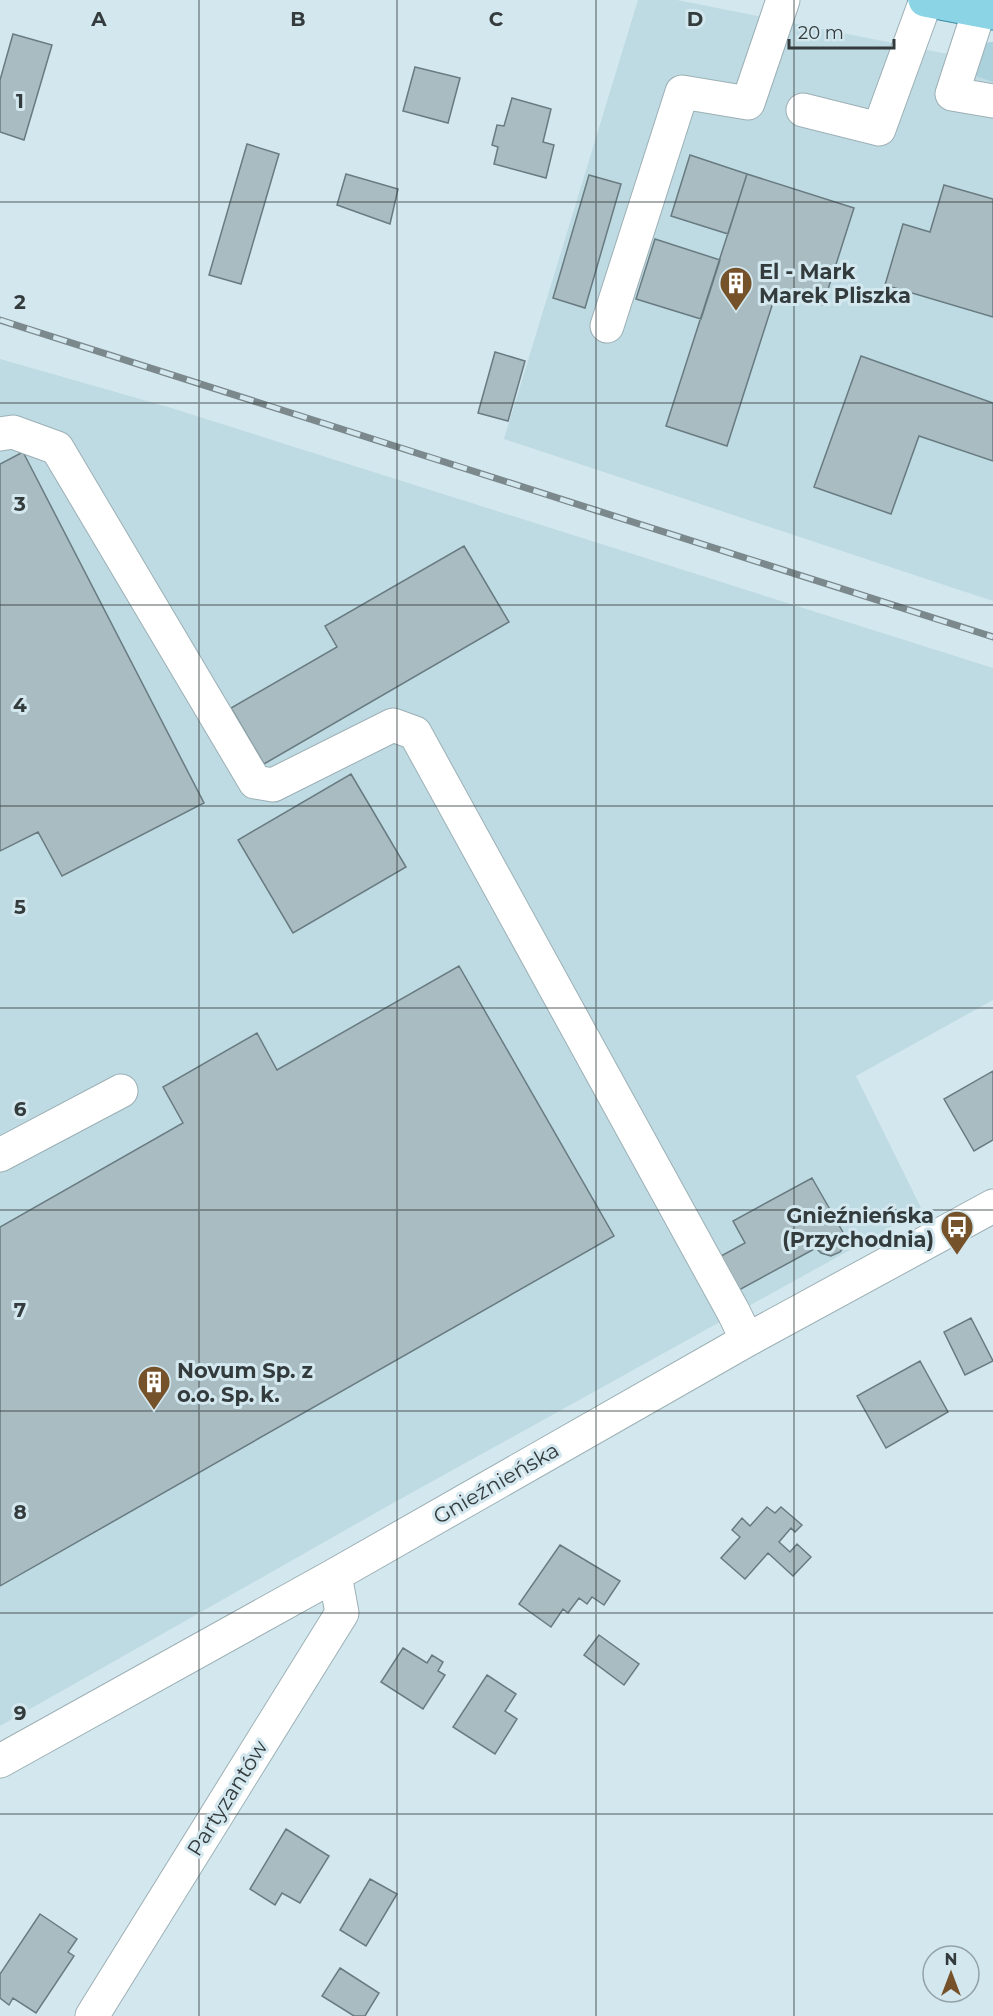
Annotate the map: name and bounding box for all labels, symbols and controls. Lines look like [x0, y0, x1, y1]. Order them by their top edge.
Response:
text: A [90, 7, 107, 31]
text: B [290, 7, 306, 31]
text: C [489, 7, 504, 31]
text: D [687, 7, 703, 31]
scale bar [789, 12, 894, 50]
text: 20 m [798, 22, 844, 44]
text: 1 [16, 89, 24, 113]
place label: El - Mark Marek Pliszka [759, 259, 911, 308]
building icon: El - Mark Marek Pliszka [718, 265, 754, 312]
text: 2 [14, 290, 26, 314]
text: 3 [13, 492, 26, 516]
text: 4 [13, 693, 27, 717]
text: 5 [14, 895, 26, 919]
text: 6 [14, 1097, 27, 1121]
place label: Gnieźnieńska (Przychodnia) [782, 1203, 934, 1252]
bus stop icon: Gnieźnieńska (Przychodnia) [939, 1209, 975, 1256]
text: 7 [14, 1298, 26, 1322]
place label: Novum Sp. z o.o. Sp. k. [177, 1358, 313, 1407]
building icon: Novum Sp. z o.o. Sp. k. [136, 1364, 172, 1411]
street label: Gnieźnieńska [429, 1437, 563, 1529]
text: 8 [13, 1500, 27, 1524]
text: 9 [14, 1701, 26, 1725]
street label: Partyzantów [182, 1735, 273, 1860]
north arrow [921, 1944, 981, 2004]
text: N [945, 1950, 957, 1969]

